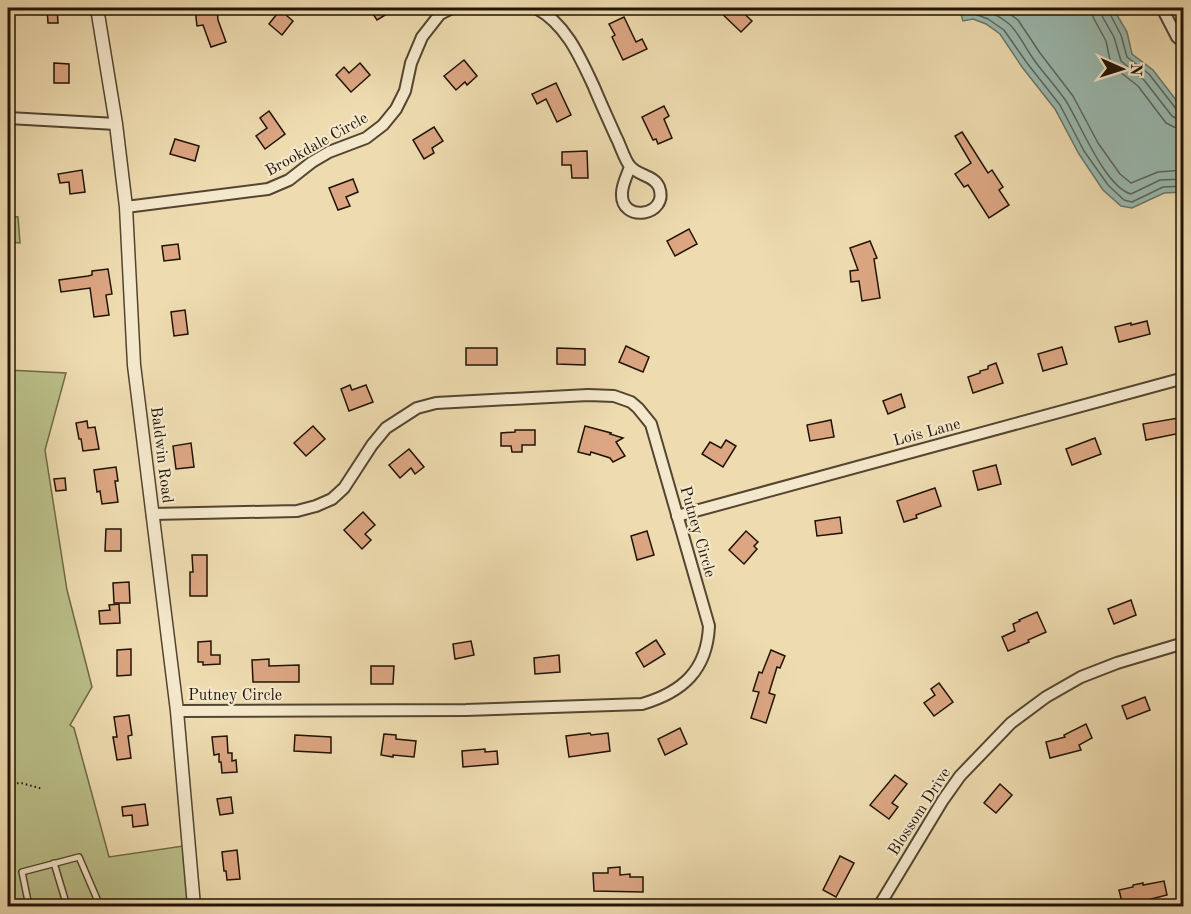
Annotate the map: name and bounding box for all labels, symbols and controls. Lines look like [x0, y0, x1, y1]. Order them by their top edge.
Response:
north arrow [1092, 39, 1152, 99]
text: N [1127, 63, 1143, 77]
street label: Brookdale Circle [263, 110, 371, 180]
street label: Baldwin Road [147, 406, 175, 504]
street label: Lois Lane [892, 416, 962, 450]
street label: Putney Circle [676, 484, 718, 580]
street label: Putney Circle [188, 688, 282, 704]
street label: Blossom Drive [886, 765, 954, 859]

